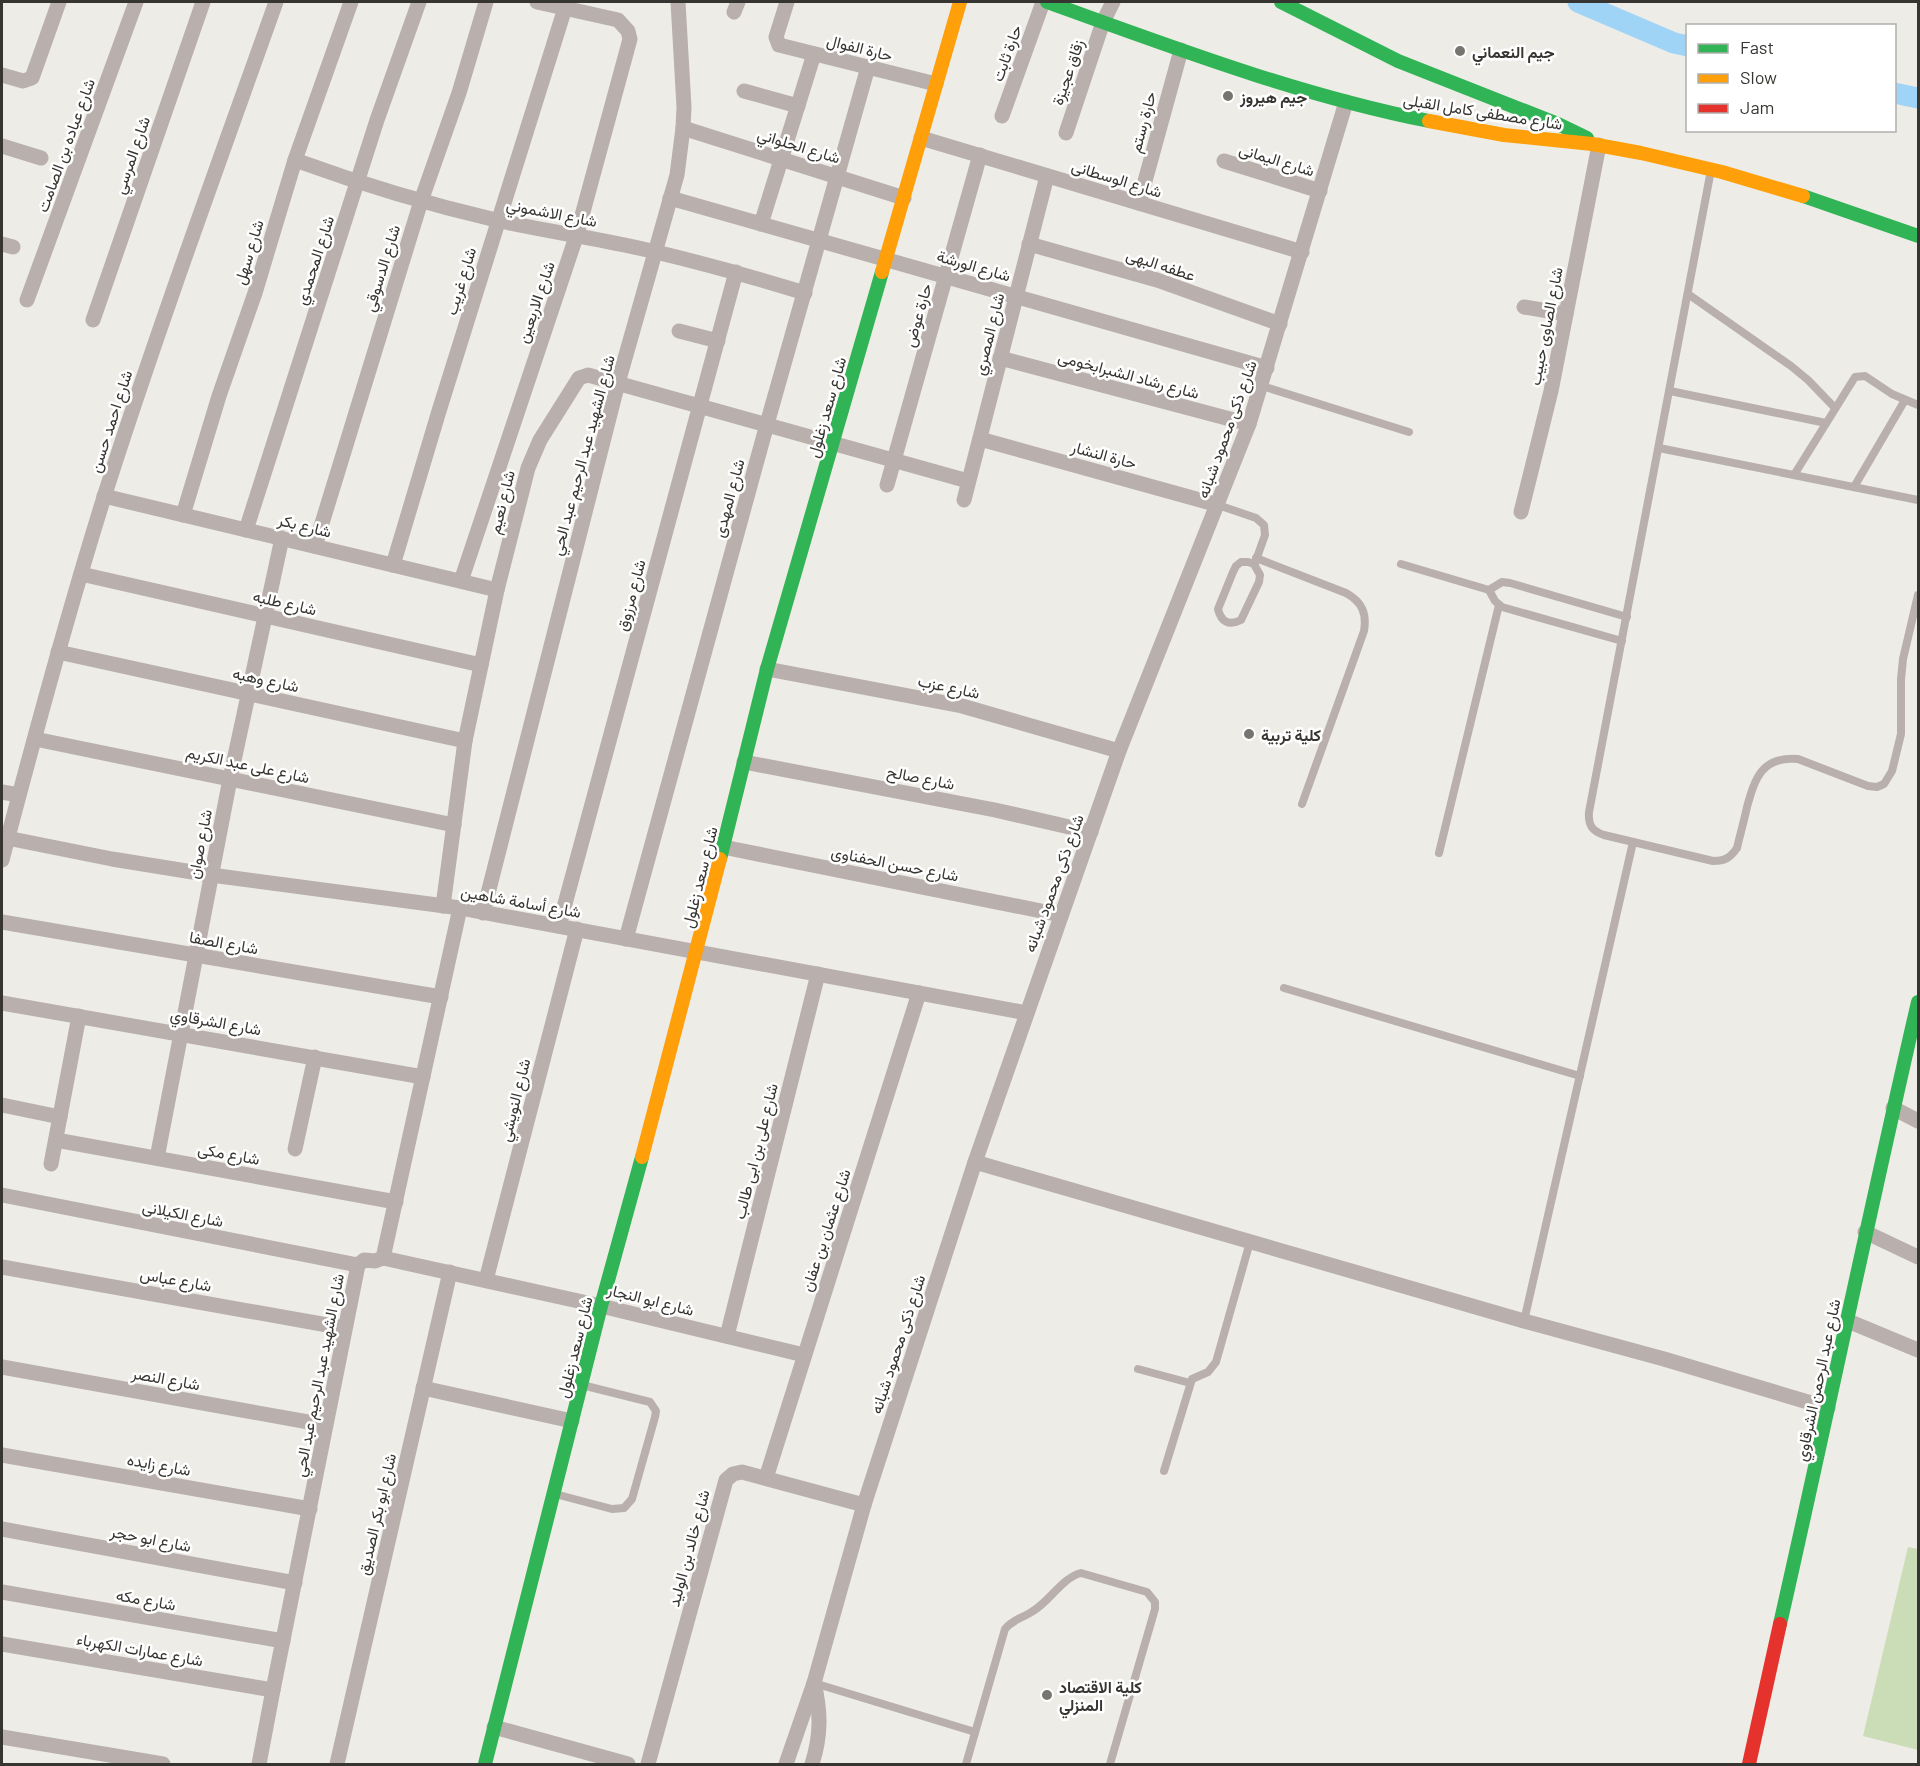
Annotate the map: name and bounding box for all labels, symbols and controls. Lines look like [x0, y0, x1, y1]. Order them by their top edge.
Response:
street label: حارة ثابت [987, 22, 1027, 85]
legend [1686, 24, 1896, 132]
street label: حارة الفوال [825, 30, 895, 66]
text: Fast [1740, 36, 1774, 58]
street label: زقاق عجيزة [1047, 37, 1089, 108]
place label: جيم النعماني [1472, 42, 1555, 66]
marker: جيم النعماني [1453, 44, 1467, 58]
text: Slow [1740, 66, 1777, 88]
street label: شارع عباده بن الصامت [32, 76, 101, 215]
place label: جيم هيروز [1239, 87, 1307, 108]
street label: حارة رستم [1125, 89, 1161, 155]
marker: جيم هيروز [1221, 89, 1235, 103]
street label: شارع مصطفى كامل القبلى [1402, 89, 1564, 136]
text: Jam [1740, 96, 1774, 118]
street label: شارع المرسي [109, 114, 158, 198]
street label: شارع الحلواني [754, 123, 843, 171]
street label: شارع اليمانى [1236, 139, 1317, 182]
street label: شارع الوسطانى [1069, 155, 1164, 204]
street label: شارع الاشموني [504, 194, 599, 235]
street label: شارع المحمدي [291, 213, 342, 309]
street label: شارع سهل [229, 217, 270, 288]
street label: شارع الدسوقي [359, 222, 408, 315]
street label: عطفه البهى [1123, 244, 1198, 286]
street label: شارع غريب [441, 245, 482, 318]
street label: شارع الورشة [934, 245, 1013, 287]
street label: شارع الاربعين [512, 259, 561, 346]
street label: شارع الصاوى حبيب [1524, 265, 1569, 387]
street label: حارة عوض [899, 281, 937, 350]
street label: شارع المصري [969, 291, 1012, 378]
street label: شارع رشاد الشبرابخومى [1056, 346, 1202, 405]
street label: شارع الشهيد عبد الرحيم عبد الحي [546, 353, 623, 559]
street label: شارع سعد زغلول [803, 354, 852, 460]
street label: شارع ذكى محمود شبانه [1192, 357, 1263, 502]
street label: شارع احمد حسن [85, 367, 138, 475]
street label: حارة النشار [1068, 436, 1139, 474]
street label: شارع المهدى [708, 457, 751, 540]
street label: شارع نعيم [484, 468, 521, 537]
street label: شارع بكر [275, 509, 334, 544]
street label: شارع مرزوق [611, 557, 652, 634]
street label: شارع طلبه [251, 585, 319, 621]
street label: شارع وهبه [230, 663, 301, 698]
street label: شارع عزب [916, 670, 982, 705]
place label: كلية تربية [1261, 725, 1321, 746]
marker: كلية تربية [1242, 727, 1256, 741]
street label: شارع على عبد الكريم [184, 742, 311, 789]
street label: شارع صالح [885, 761, 956, 796]
street label: شارع صوان [183, 808, 218, 881]
street label: شارع ذكى محمود شبانه [1019, 811, 1090, 956]
street label: شارع سعد زغلول [677, 824, 724, 930]
street label: شارع حسن الحفناوى [829, 841, 960, 888]
street label: شارع أسامة شاهين [459, 881, 583, 924]
street label: شارع الصفا [188, 927, 260, 960]
street label: شارع الشرقاوي [168, 1004, 263, 1043]
street label: شارع النويشي [494, 1056, 538, 1145]
street label: شارع على بن ابى طالب [729, 1081, 784, 1222]
street label: شارع مكى [196, 1138, 261, 1171]
street label: شارع عثمان بن عفان [796, 1166, 857, 1295]
street label: شارع الكيلانى [140, 1196, 225, 1233]
street label: شارع عباس [138, 1263, 213, 1298]
street label: شارع الشهيد عبد الرحيم عبد الحي [289, 1272, 352, 1479]
street label: شارع ذكى محمود شبانه [866, 1272, 931, 1417]
street label: شارع ابو النجار [604, 1279, 696, 1322]
street label: شارع سعد زغلول [552, 1294, 599, 1400]
street label: شارع عبد الرحمن الشرقاوي [1790, 1297, 1848, 1464]
street label: شارع النصر [129, 1362, 202, 1396]
street label: شارع زايده [125, 1449, 192, 1482]
street label: شارع ابو بكر الصديق [353, 1451, 402, 1577]
street label: شارع خالد بن الوليد [663, 1487, 716, 1609]
street label: شارع ابو حجر [107, 1521, 193, 1558]
street label: شارع مكه [114, 1584, 177, 1617]
street label: شارع عمارات الكهرباء [75, 1629, 205, 1672]
place label: كلية الاقتصاد المنزلي [1059, 1677, 1142, 1719]
marker: كلية الاقتصاد المنزلي [1040, 1688, 1054, 1702]

